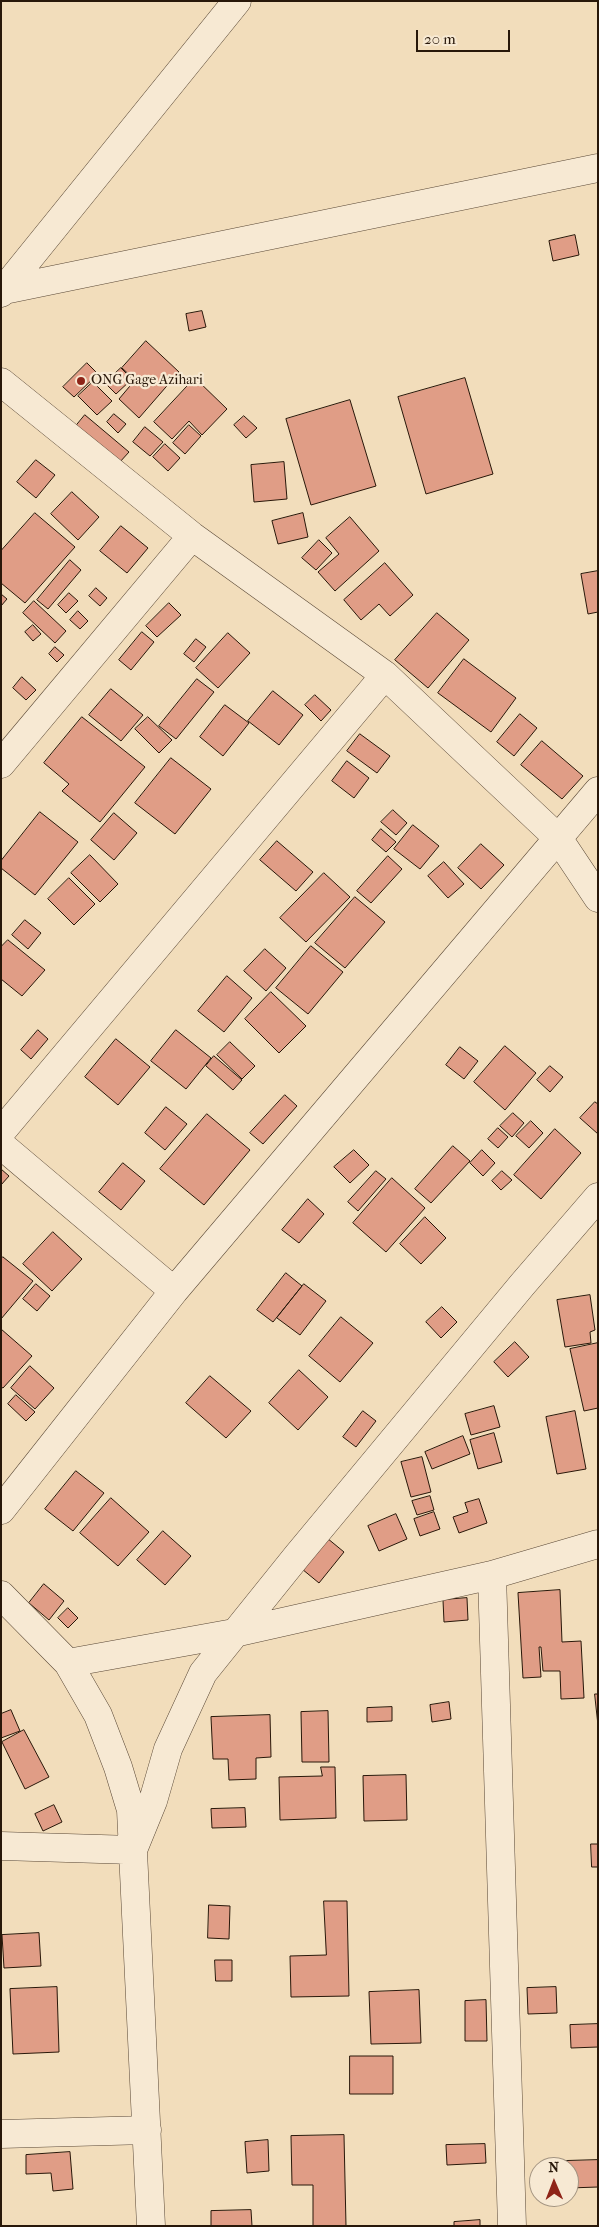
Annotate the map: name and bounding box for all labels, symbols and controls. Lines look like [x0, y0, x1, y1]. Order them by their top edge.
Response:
scale bar [419, 20, 513, 52]
text: 20 m [424, 30, 456, 48]
place label: ONG Gage Azihari [91, 373, 203, 389]
marker: ONG Gage Azihari [75, 375, 87, 387]
north arrow [529, 2157, 579, 2207]
text: N [548, 2159, 559, 2176]

